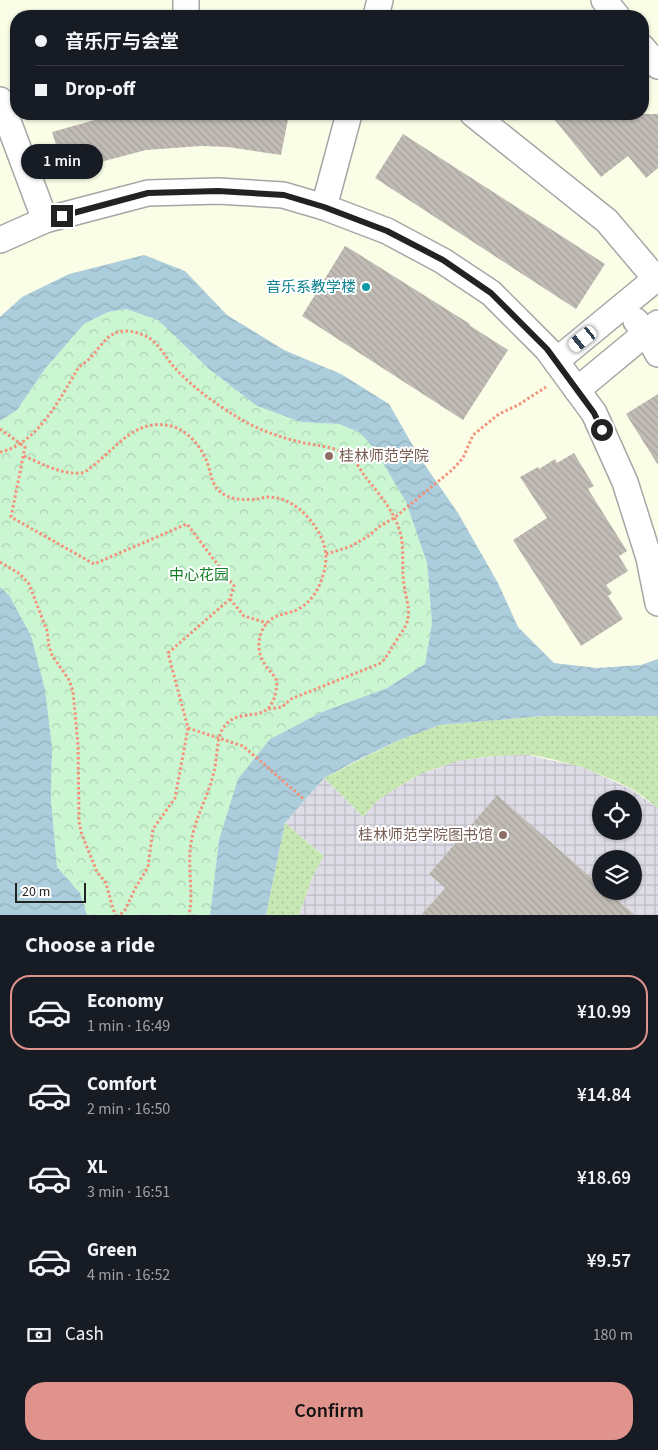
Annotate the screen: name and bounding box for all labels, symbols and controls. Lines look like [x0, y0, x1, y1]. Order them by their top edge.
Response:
text: 音乐厅与会堂 [65, 29, 179, 56]
text: Drop-off [65, 76, 135, 103]
callout: 1 min [21, 144, 103, 178]
text: 1 min [43, 150, 81, 172]
route end [51, 205, 73, 227]
place label: 音乐系教学楼 [266, 277, 356, 298]
marker: 音乐系教学楼 [360, 281, 372, 293]
car [566, 324, 599, 354]
route start [591, 419, 613, 441]
place label: 桂林师范学院 [339, 446, 429, 467]
marker: 桂林师范学院 [323, 450, 335, 462]
park label: 中心花园 [169, 565, 229, 586]
map controls [592, 790, 642, 900]
button: locate [592, 790, 642, 840]
place label: 桂林师范学院图书馆 [358, 825, 493, 846]
marker: 桂林师范学院图书馆 [497, 829, 509, 841]
button: layers [592, 850, 642, 900]
scale bar [15, 880, 86, 903]
text: 20 m [22, 882, 50, 902]
text: Choose a ride [25, 929, 155, 961]
text: Economy [87, 988, 164, 1015]
icon: car [27, 990, 72, 1035]
text: ¥10.99 [577, 999, 631, 1026]
text: 1 min · 16:49 [87, 1015, 170, 1037]
text: Comfort [87, 1071, 157, 1098]
icon: car [27, 1073, 72, 1118]
text: ¥14.84 [577, 1082, 631, 1109]
text: 2 min · 16:50 [87, 1098, 170, 1120]
text: XL [87, 1154, 108, 1181]
icon: car [27, 1156, 72, 1201]
text: ¥18.69 [577, 1165, 631, 1192]
text: 3 min · 16:51 [87, 1181, 170, 1203]
text: Green [87, 1237, 137, 1264]
icon: car [27, 1239, 72, 1284]
text: ¥9.57 [587, 1248, 631, 1275]
text: 4 min · 16:52 [87, 1264, 170, 1286]
icon: cash [25, 1321, 53, 1349]
text: Cash [65, 1321, 104, 1348]
text: 180 m [593, 1324, 633, 1346]
button: Confirm [25, 1382, 633, 1440]

